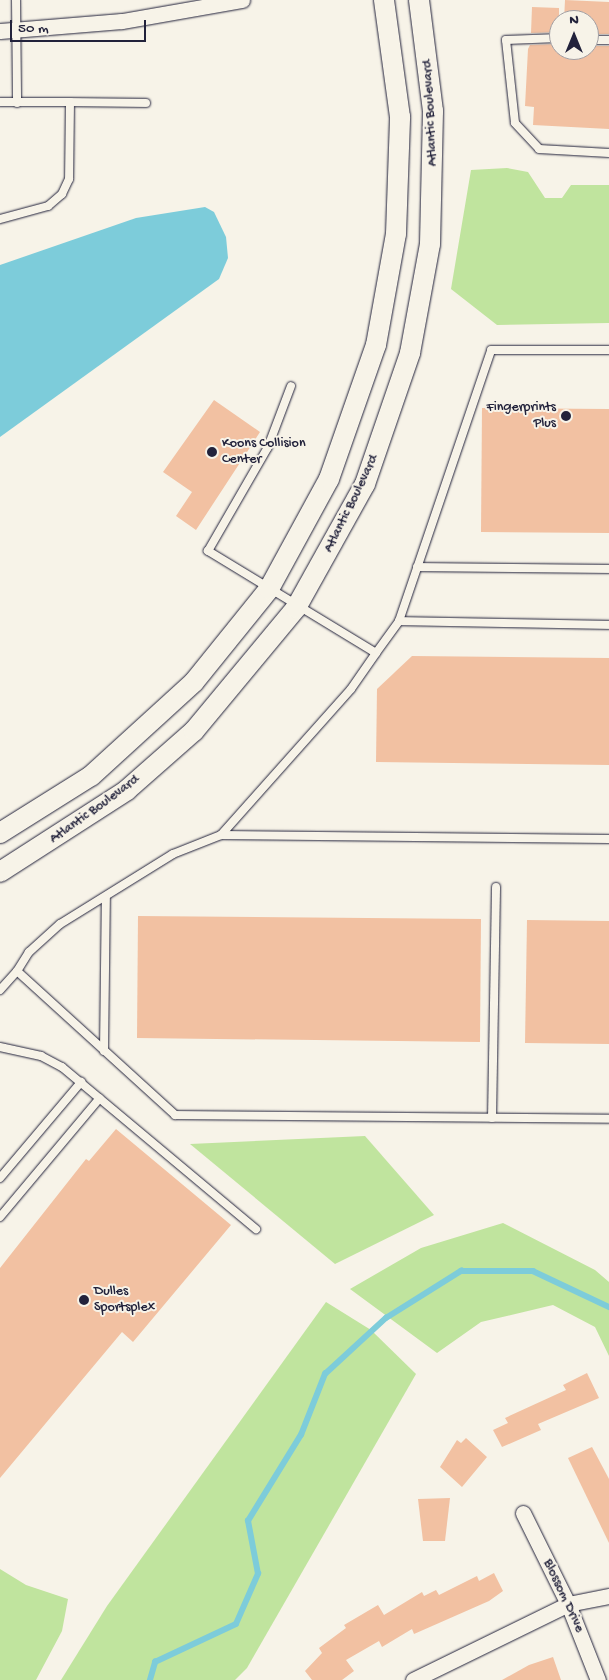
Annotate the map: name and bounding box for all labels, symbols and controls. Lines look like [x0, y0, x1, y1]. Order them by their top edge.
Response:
scale bar [12, 10, 149, 42]
north arrow [549, 10, 599, 60]
text: N [569, 12, 579, 29]
text: 50 m [18, 20, 49, 38]
street label: Atlantic Boulevard [420, 59, 442, 167]
place label: Fingerprints Plus [487, 400, 556, 432]
marker: Fingerprints Plus [560, 410, 572, 422]
place label: Koons Collision Center [222, 436, 306, 468]
marker: Koons Collision Center [206, 446, 218, 458]
street label: Atlantic Boulevard [321, 452, 383, 556]
street label: Atlantic Boulevard [47, 772, 143, 848]
place label: Dulles Sportsplex [94, 1284, 155, 1316]
marker: Dulles Sportsplex [78, 1294, 90, 1306]
street label: Blossom Drive [539, 1557, 587, 1635]

